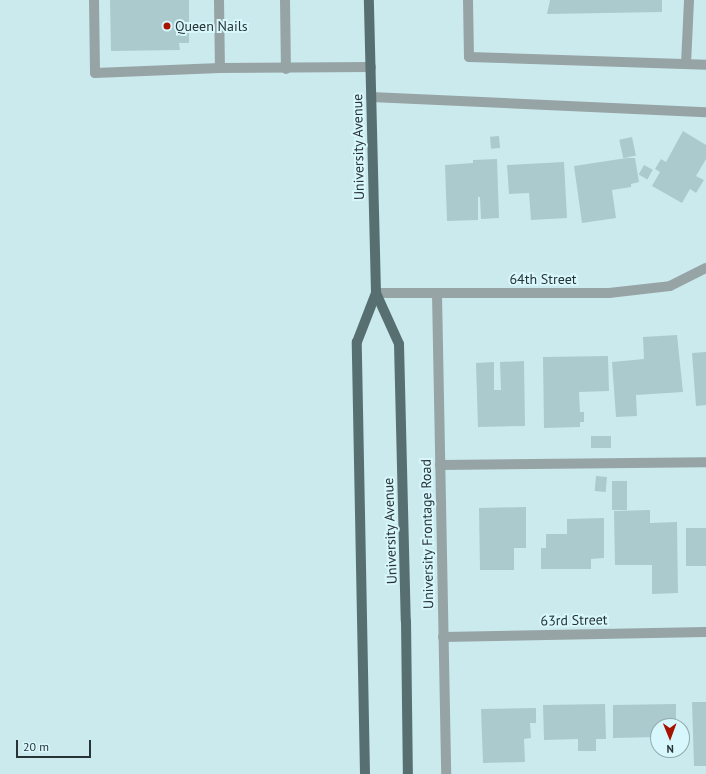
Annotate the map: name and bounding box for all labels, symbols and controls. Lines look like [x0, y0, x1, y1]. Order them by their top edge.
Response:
place label: Queen Nails [175, 18, 248, 34]
marker: Queen Nails [162, 21, 172, 31]
street label: University Avenue [349, 93, 367, 201]
street label: 64th Street [509, 271, 577, 287]
street label: University Frontage Road [417, 459, 437, 609]
street label: University Avenue [380, 477, 400, 585]
street label: 63rd Street [540, 611, 608, 629]
north arrow [650, 718, 690, 758]
scale bar [18, 732, 93, 758]
text: 20 m [23, 739, 49, 754]
text: N [666, 742, 674, 756]

